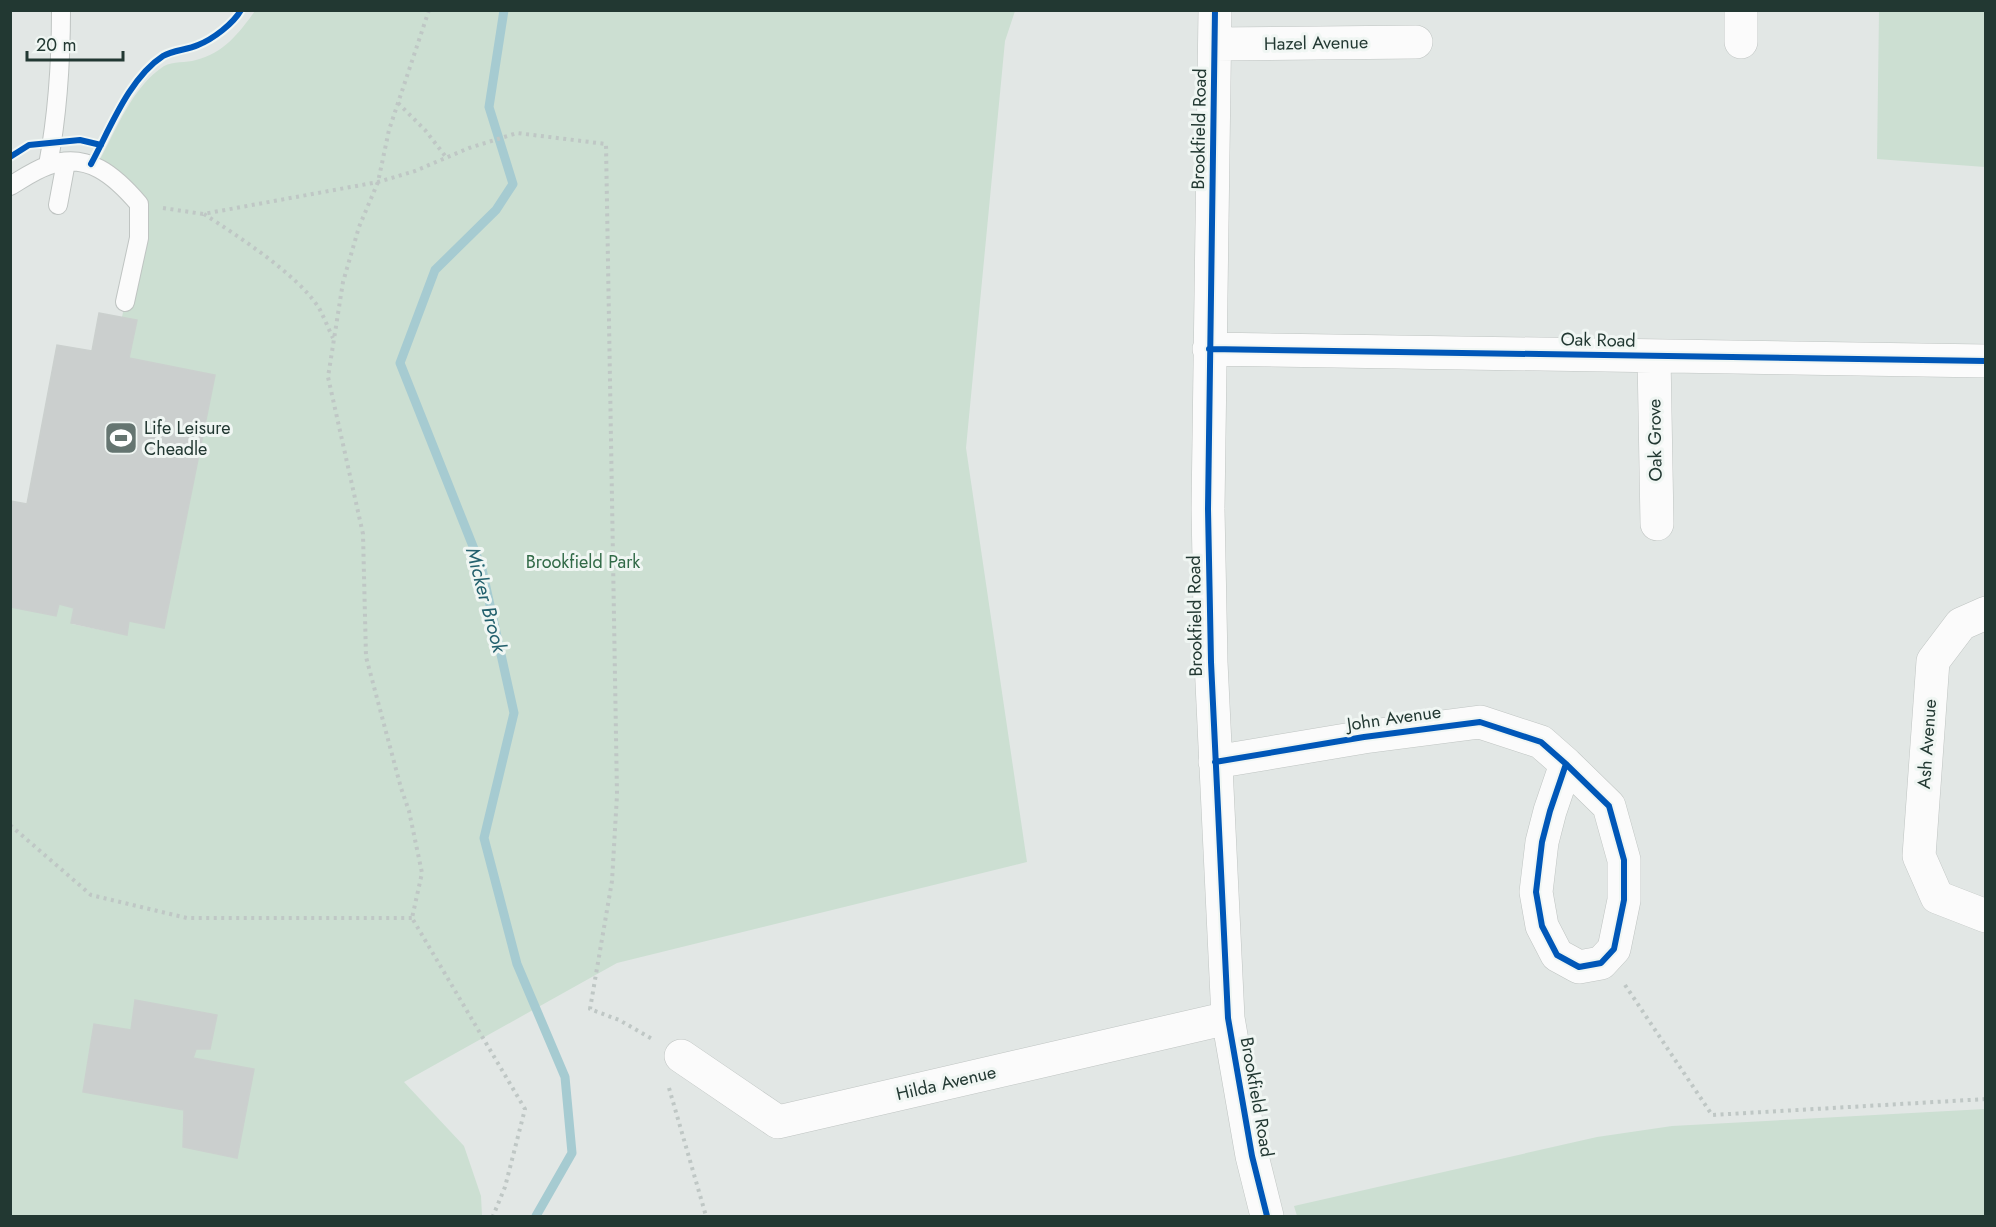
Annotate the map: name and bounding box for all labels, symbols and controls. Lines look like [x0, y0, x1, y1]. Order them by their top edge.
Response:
scale bar [27, 24, 123, 62]
street label: Hazel Avenue [1264, 29, 1368, 57]
text: 20 m [36, 32, 76, 58]
street label: Brookfield Road [1185, 68, 1213, 190]
street label: Oak Road [1560, 326, 1636, 354]
street label: Oak Grove [1641, 399, 1669, 481]
place label: Life Leisure Cheadle [144, 415, 231, 462]
sports icon: Life Leisure Cheadle [103, 420, 139, 456]
water label: Micker Brook [458, 544, 514, 657]
park label: Brookfield Park [526, 549, 640, 575]
street label: Brookfield Road [1181, 555, 1209, 677]
street label: Ash Avenue [1911, 698, 1943, 790]
street label: John Avenue [1343, 699, 1443, 738]
street label: Brookfield Road [1234, 1035, 1280, 1159]
street label: Hilda Avenue [893, 1059, 999, 1107]

